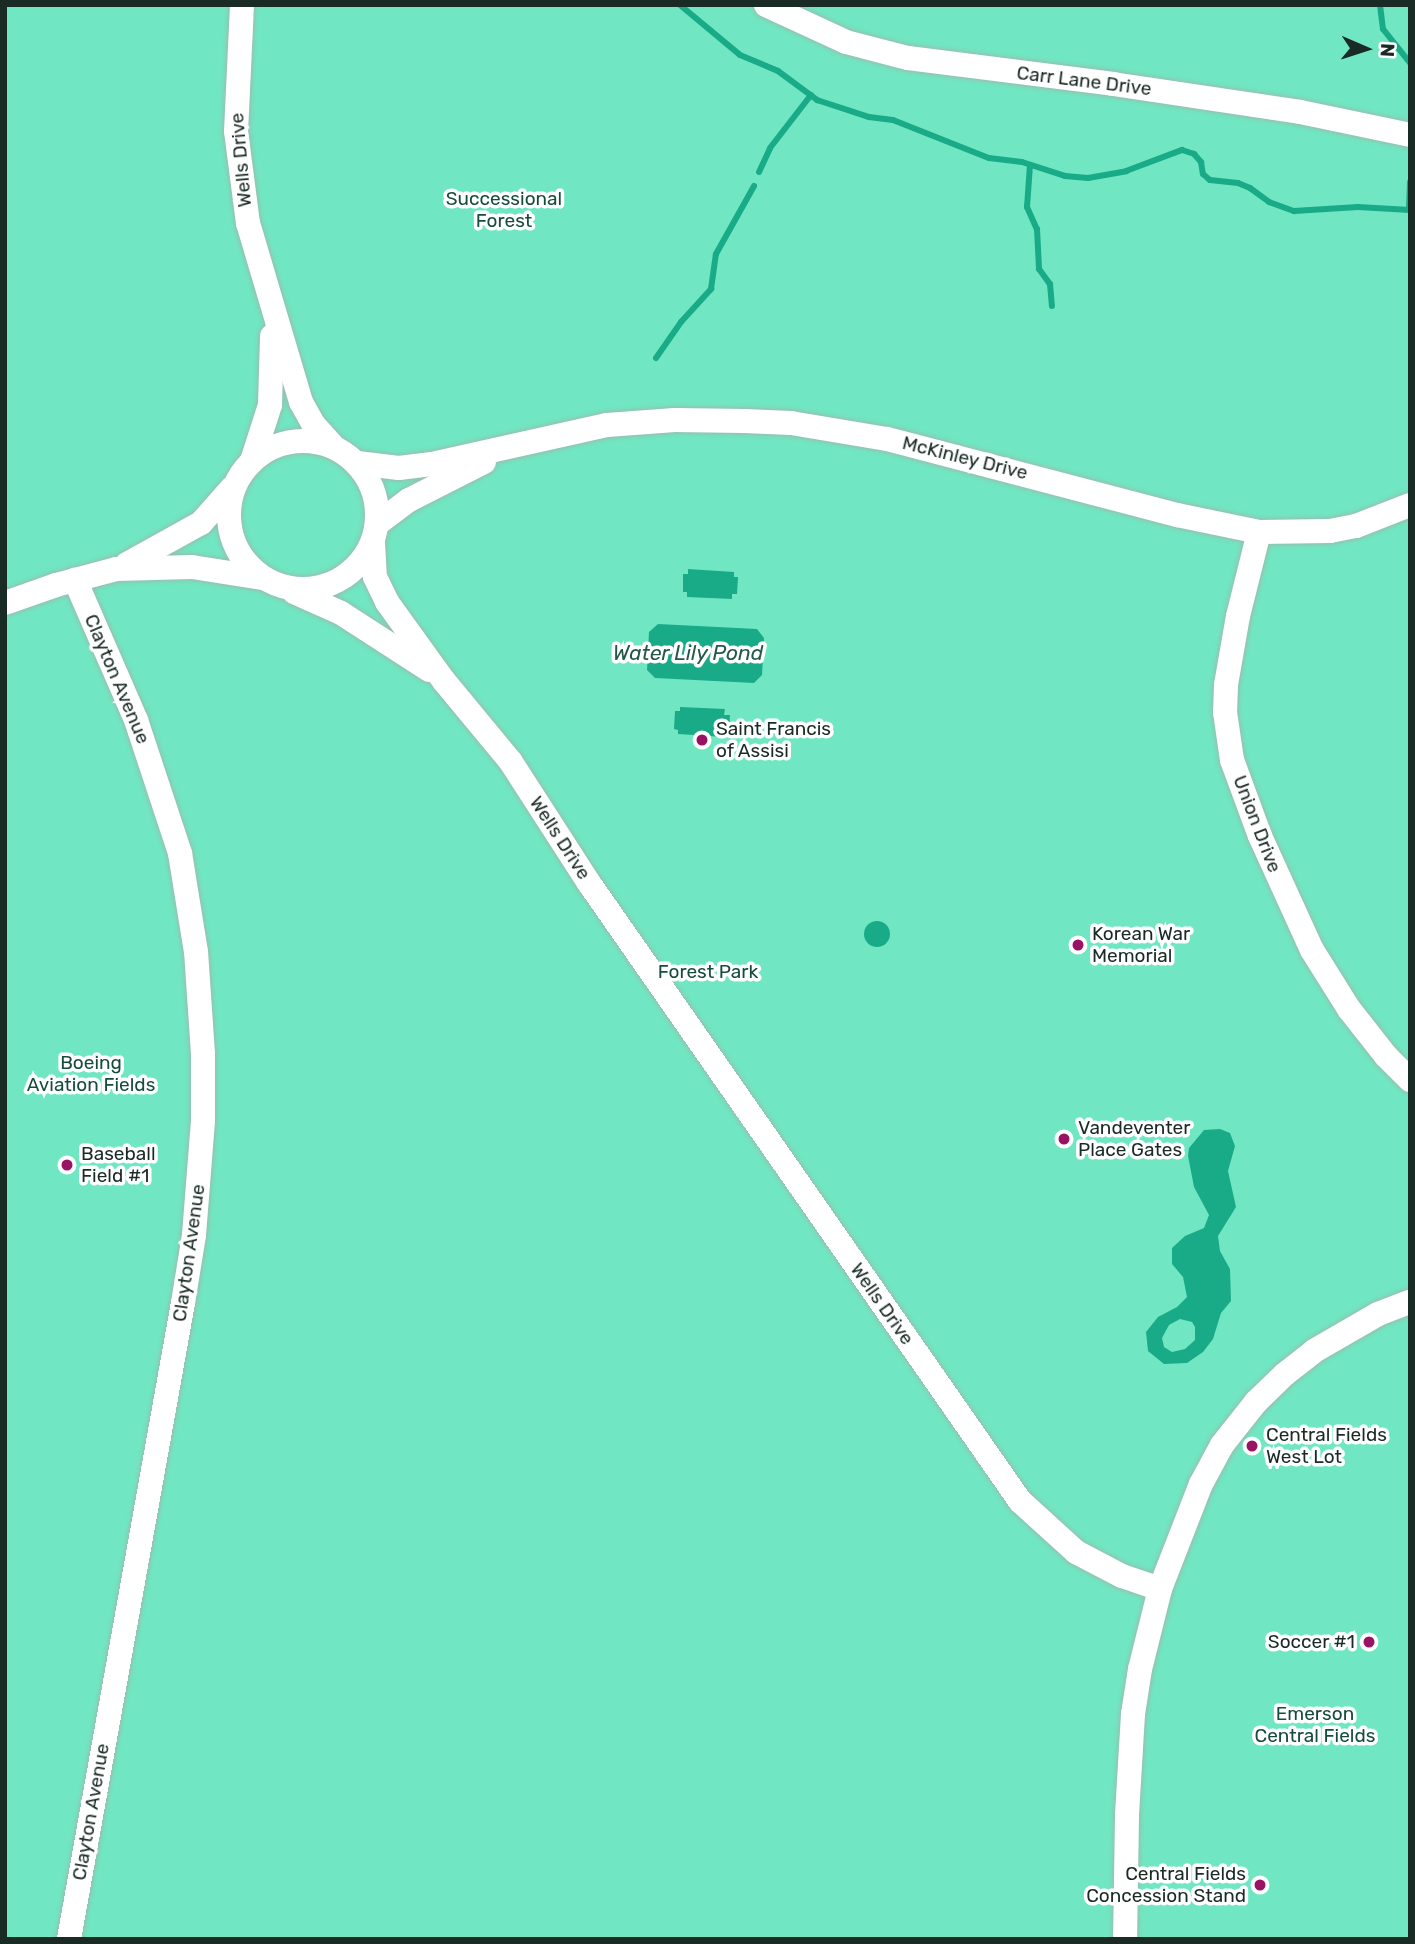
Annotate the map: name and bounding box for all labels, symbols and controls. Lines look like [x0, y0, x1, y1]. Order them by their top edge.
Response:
north arrow [1331, 14, 1401, 84]
text: N [1376, 43, 1399, 58]
street label: Carr Lane Drive [1015, 61, 1153, 101]
street label: Wells Drive [226, 112, 256, 208]
park label: Successional Forest [446, 188, 562, 232]
street label: McKinley Drive [900, 431, 1030, 485]
street label: Clayton Avenue [79, 611, 155, 747]
water label: Water Lily Pond [612, 640, 764, 666]
place label: Saint Francis of Assisi [716, 718, 831, 762]
marker: Saint Francis of Assisi [694, 732, 710, 748]
street label: Union Drive [1228, 772, 1286, 876]
street label: Wells Drive [525, 792, 595, 884]
place label: Korean War Memorial [1092, 923, 1191, 967]
marker: Korean War Memorial [1070, 937, 1086, 953]
park label: Forest Park [658, 961, 758, 983]
park label: Boeing Aviation Fields [27, 1052, 155, 1096]
place label: Vandeventer Place Gates [1078, 1117, 1190, 1161]
marker: Vandeventer Place Gates [1056, 1131, 1072, 1147]
place label: Baseball Field #1 [81, 1143, 156, 1187]
marker: Baseball Field #1 [59, 1157, 75, 1173]
street label: Clayton Avenue [168, 1183, 210, 1323]
street label: Wells Drive [845, 1259, 919, 1349]
place label: Central Fields West Lot [1266, 1424, 1387, 1468]
marker: Central Fields West Lot [1244, 1438, 1260, 1454]
place label: Soccer #1 [1267, 1631, 1355, 1653]
marker: Soccer #1 [1361, 1634, 1377, 1650]
park label: Emerson Central Fields [1255, 1703, 1375, 1747]
street label: Clayton Avenue [68, 1742, 114, 1882]
place label: Central Fields Concession Stand [1086, 1863, 1246, 1907]
marker: Central Fields Concession Stand [1252, 1877, 1268, 1893]

